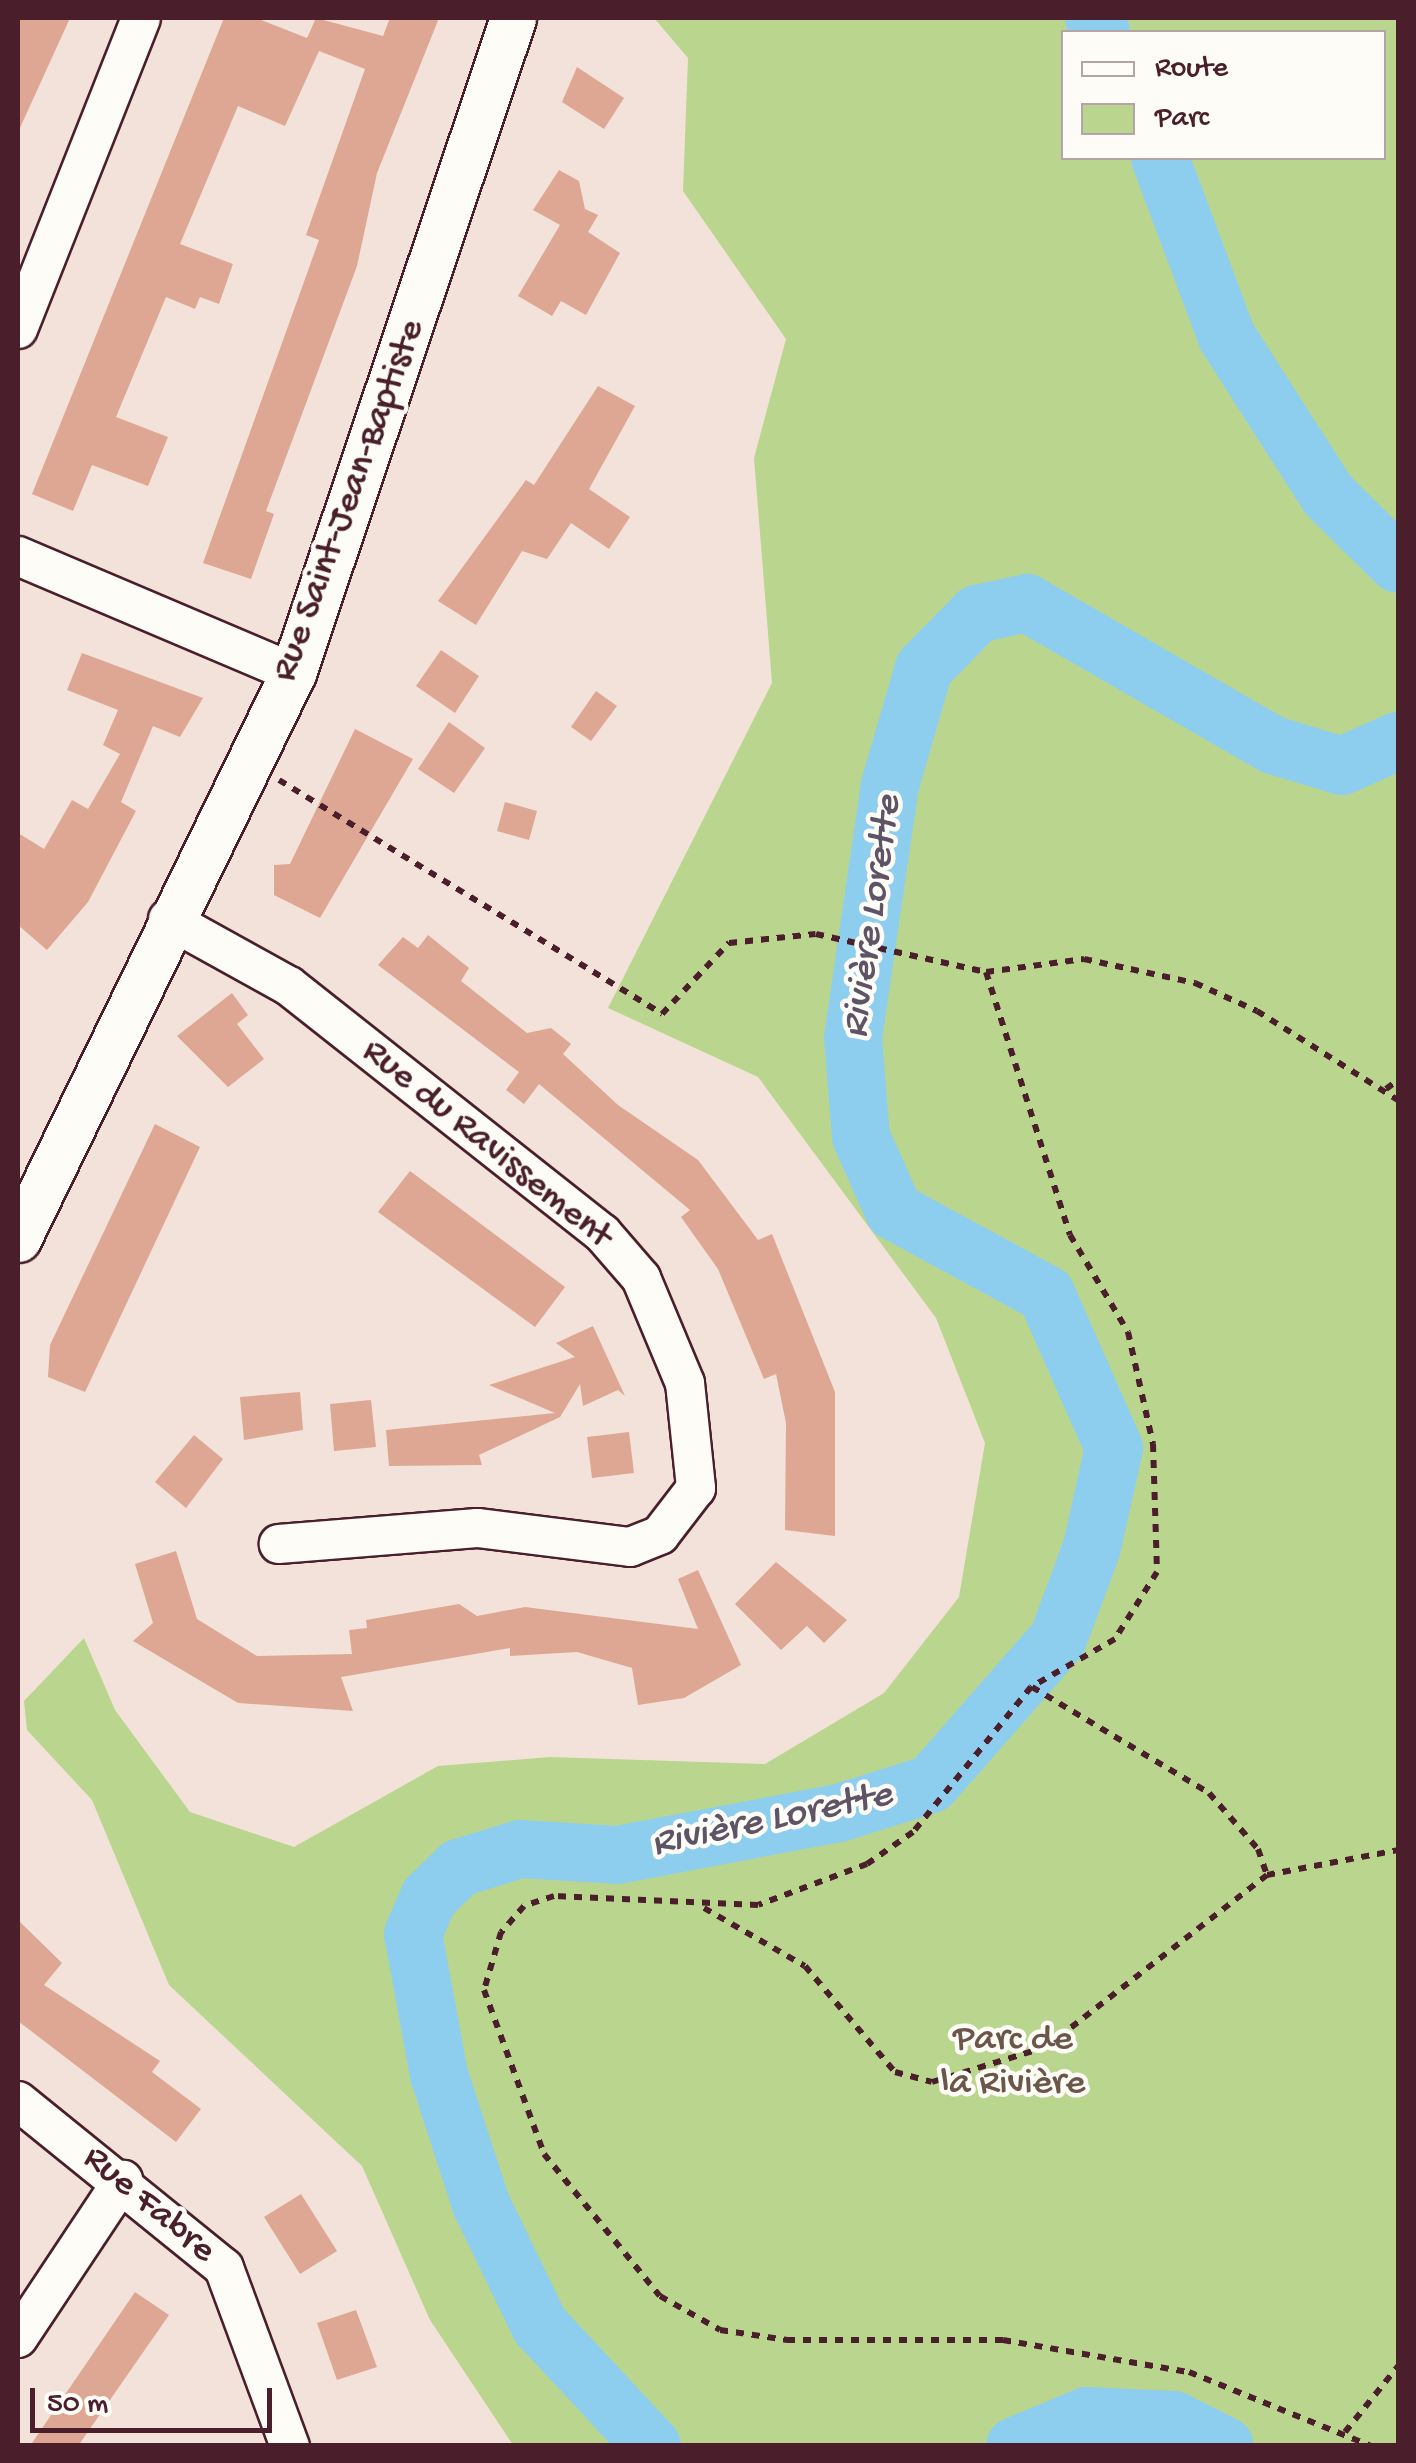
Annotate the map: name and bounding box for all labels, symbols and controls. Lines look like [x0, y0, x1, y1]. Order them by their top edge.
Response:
legend [1061, 30, 1386, 160]
text: Route [1155, 52, 1228, 87]
text: Parc [1155, 102, 1209, 137]
street label: Rue Saint-Jean-Baptiste [263, 314, 437, 688]
water label: Rivière Lorette [833, 793, 915, 1041]
street label: Rue du Ravissement [352, 1030, 620, 1260]
water label: Rivière Lorette [647, 1772, 897, 1870]
park label: Parc de la Rivière [941, 2018, 1085, 2108]
street label: Rue Fabre [72, 2137, 224, 2275]
scale bar [35, 2368, 278, 2430]
text: 50 m [47, 2388, 108, 2423]

